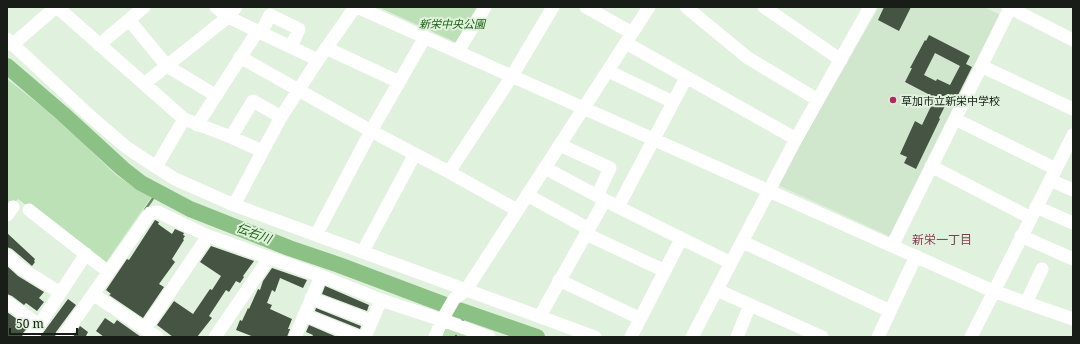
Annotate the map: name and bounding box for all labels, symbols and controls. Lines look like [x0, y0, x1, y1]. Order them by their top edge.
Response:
park label: 新栄中央公園 [419, 16, 487, 31]
place label: 草加市立新栄中学校 [901, 93, 1000, 108]
marker: 草加市立新栄中学校 [888, 95, 898, 105]
water label: 伝右川 [234, 219, 276, 248]
district label: 新栄一丁目 [912, 231, 972, 248]
scale bar [10, 310, 77, 336]
text: 50 m [16, 315, 44, 332]

